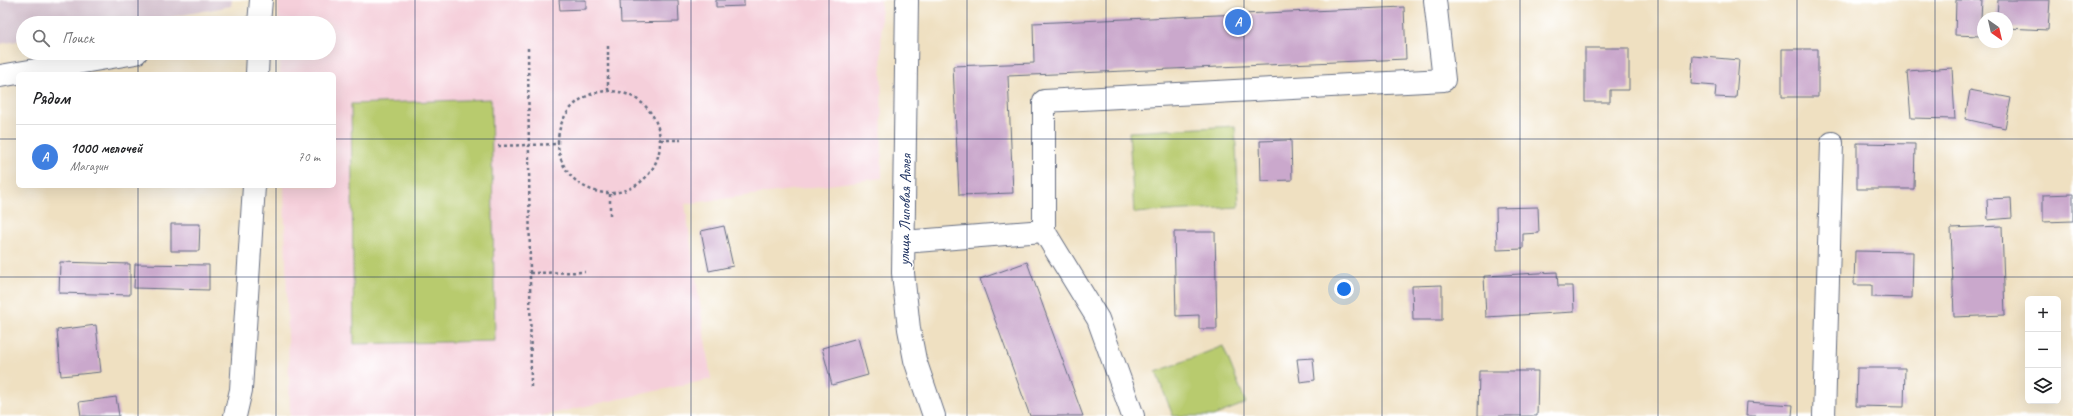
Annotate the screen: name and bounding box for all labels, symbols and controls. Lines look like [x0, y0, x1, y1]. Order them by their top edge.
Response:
pin: A [1225, 7, 1251, 37]
north arrow [1977, 12, 2013, 48]
search box [16, 16, 336, 60]
icon: search [30, 27, 52, 49]
text: Поиск [62, 29, 94, 48]
text: Рядом [32, 88, 70, 109]
text: 1000 мелочей [70, 139, 142, 158]
text: A [42, 149, 48, 165]
text: 70 m [298, 149, 320, 165]
street label: улица Липовая Аллея [894, 153, 916, 267]
text: Магазин [70, 158, 108, 174]
your location [1334, 279, 1354, 299]
map controls [2025, 296, 2061, 404]
button: + [2025, 296, 2061, 332]
button: − [2025, 332, 2061, 368]
button: layers [2025, 368, 2061, 404]

